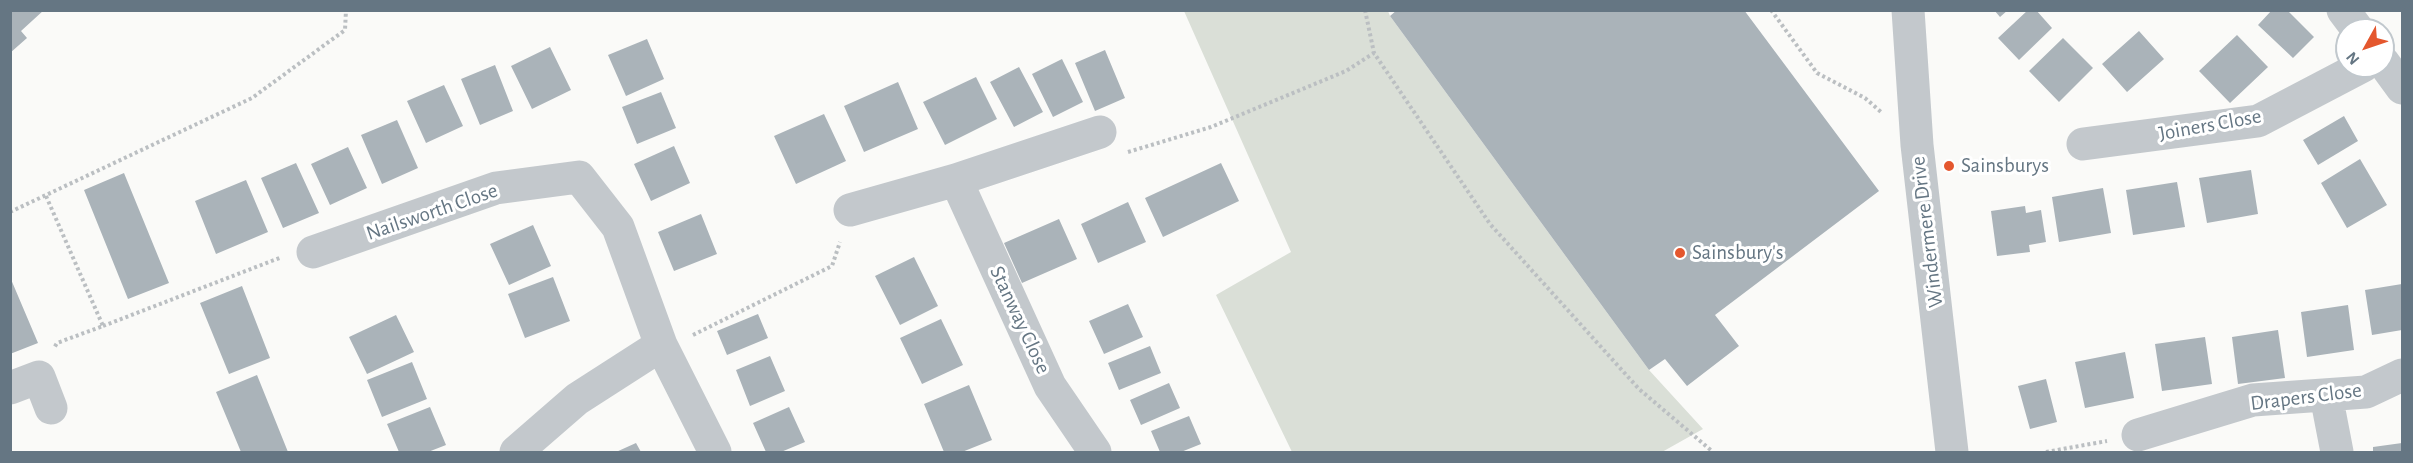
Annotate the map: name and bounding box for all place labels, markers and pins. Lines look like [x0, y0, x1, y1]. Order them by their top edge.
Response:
place label: Sainsburys [1961, 153, 2049, 179]
marker: Sainsburys [1942, 159, 1956, 173]
place label: Sainsbury's [1692, 240, 1783, 266]
marker: Sainsbury's [1673, 246, 1687, 260]

